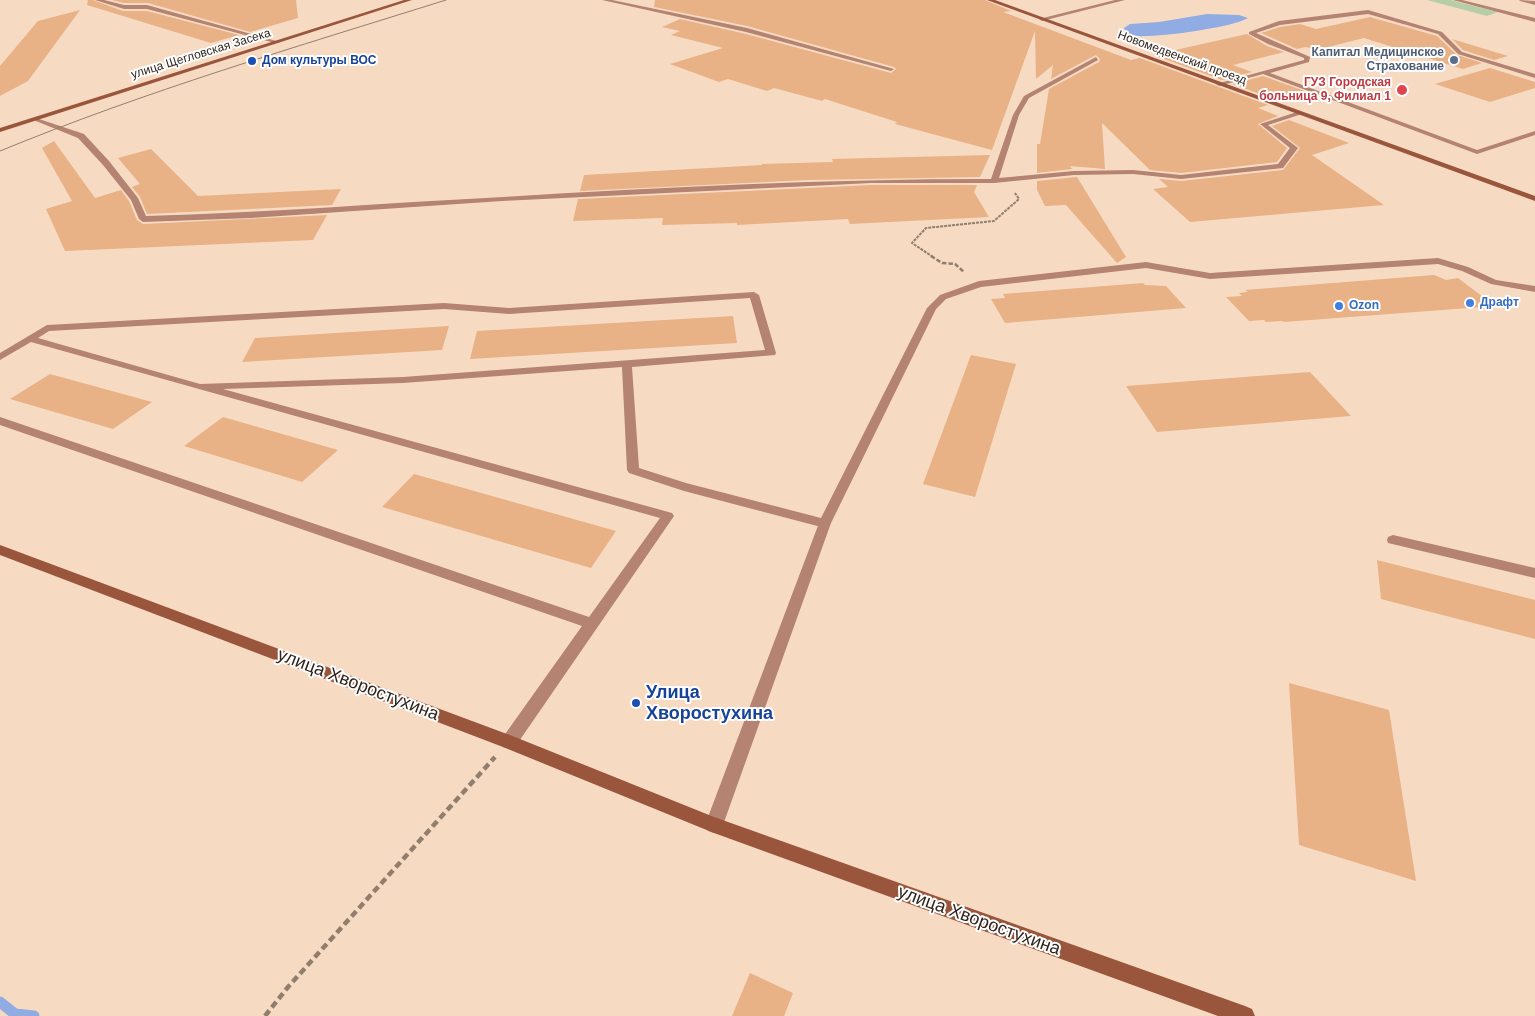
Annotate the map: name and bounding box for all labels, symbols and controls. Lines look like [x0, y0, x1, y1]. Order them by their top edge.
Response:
street label: улица Щегловская Засека [129, 26, 273, 82]
street label: Новомедвенский проезд [1116, 28, 1248, 88]
place label: Капитал Медицинское Страхование [1312, 46, 1444, 74]
place label: Дом культуры ВОС [262, 54, 377, 68]
marker: Капитал Медицинское Страхование [1448, 54, 1460, 66]
marker: Дом культуры ВОС [246, 55, 258, 67]
place label: ГУЗ Городская больница 9, Филиал 1 [1259, 76, 1391, 104]
marker: ГУЗ Городская больница 9, Филиал 1 [1395, 83, 1409, 97]
place label: Драфт [1480, 296, 1519, 310]
marker: Драфт [1464, 297, 1476, 309]
place label: Ozon [1349, 299, 1379, 313]
marker: Ozon [1333, 300, 1345, 312]
street label: улица Хворостухина [274, 644, 442, 726]
place label: Улица Хворостухина [646, 682, 773, 724]
marker: Улица Хворостухина [630, 697, 642, 709]
street label: улица Хворостухина [895, 882, 1063, 960]

